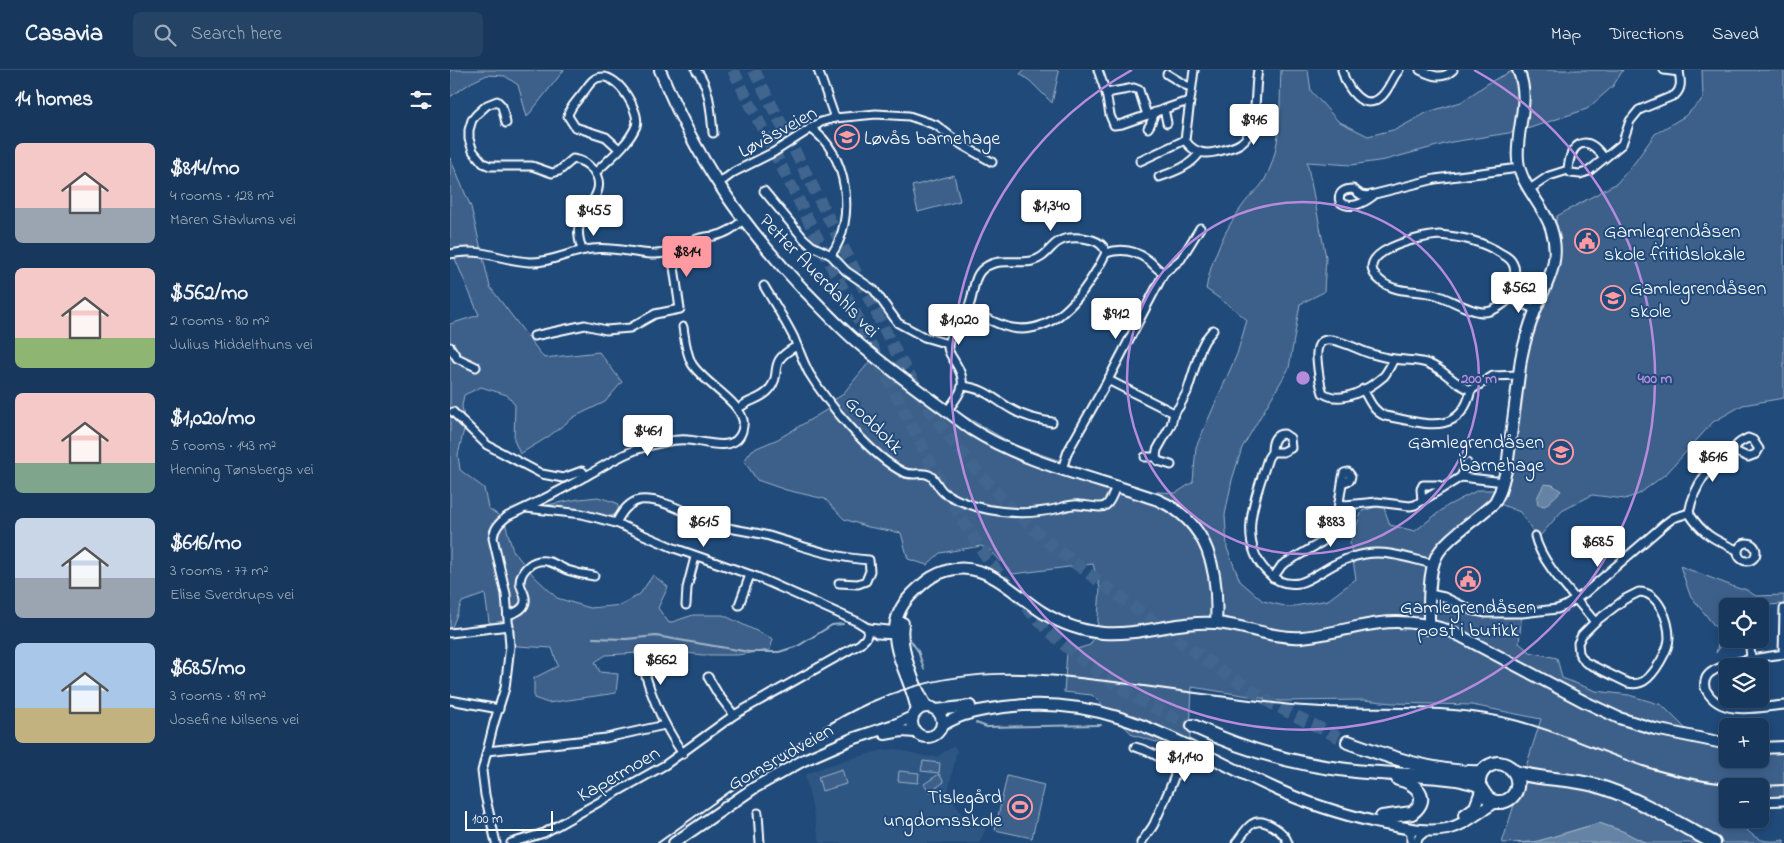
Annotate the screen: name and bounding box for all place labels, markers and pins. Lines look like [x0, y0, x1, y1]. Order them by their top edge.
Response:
pin: $916 [1224, 104, 1284, 146]
school or university icon: Løvås barnehage [834, 124, 860, 150]
place label: Løvås barnehage [864, 125, 1000, 155]
pin: $1,340 [1010, 190, 1092, 232]
pin: $455 [564, 194, 624, 237]
place label: Gamlegrendåsen skole fritidslokale [1604, 218, 1745, 270]
public building icon: Gamlegrendåsen skole fritidslokale [1574, 228, 1600, 254]
pin: $814 [657, 236, 717, 278]
pin: $562 [1489, 272, 1549, 314]
place label: Gamlegrendåsen skole [1630, 275, 1766, 327]
school or university icon: Gamlegrendåsen skole [1600, 285, 1626, 311]
pin: $912 [1086, 298, 1146, 340]
pin: $1,020 [918, 304, 1000, 346]
centre of rings [1294, 369, 1312, 387]
pin: $461 [618, 414, 678, 457]
place label: Gamlegrendåsen barnehage [1408, 429, 1544, 482]
school or university icon: Gamlegrendåsen barnehage [1548, 439, 1574, 465]
pin: $616 [1683, 440, 1743, 483]
pin: $615 [674, 506, 734, 548]
pin: $883 [1301, 506, 1361, 548]
pin: $685 [1568, 526, 1628, 568]
public building icon: Gamlegrendåsen post i butikk [1455, 566, 1481, 592]
place label: Gamlegrendåsen post i butikk [1400, 594, 1536, 646]
pin: $662 [631, 644, 691, 686]
pin: $1,140 [1144, 740, 1226, 783]
place label: Tislegård ungdomsskole [883, 784, 1002, 837]
sports icon: Tislegård ungdomsskole [1007, 794, 1033, 820]

